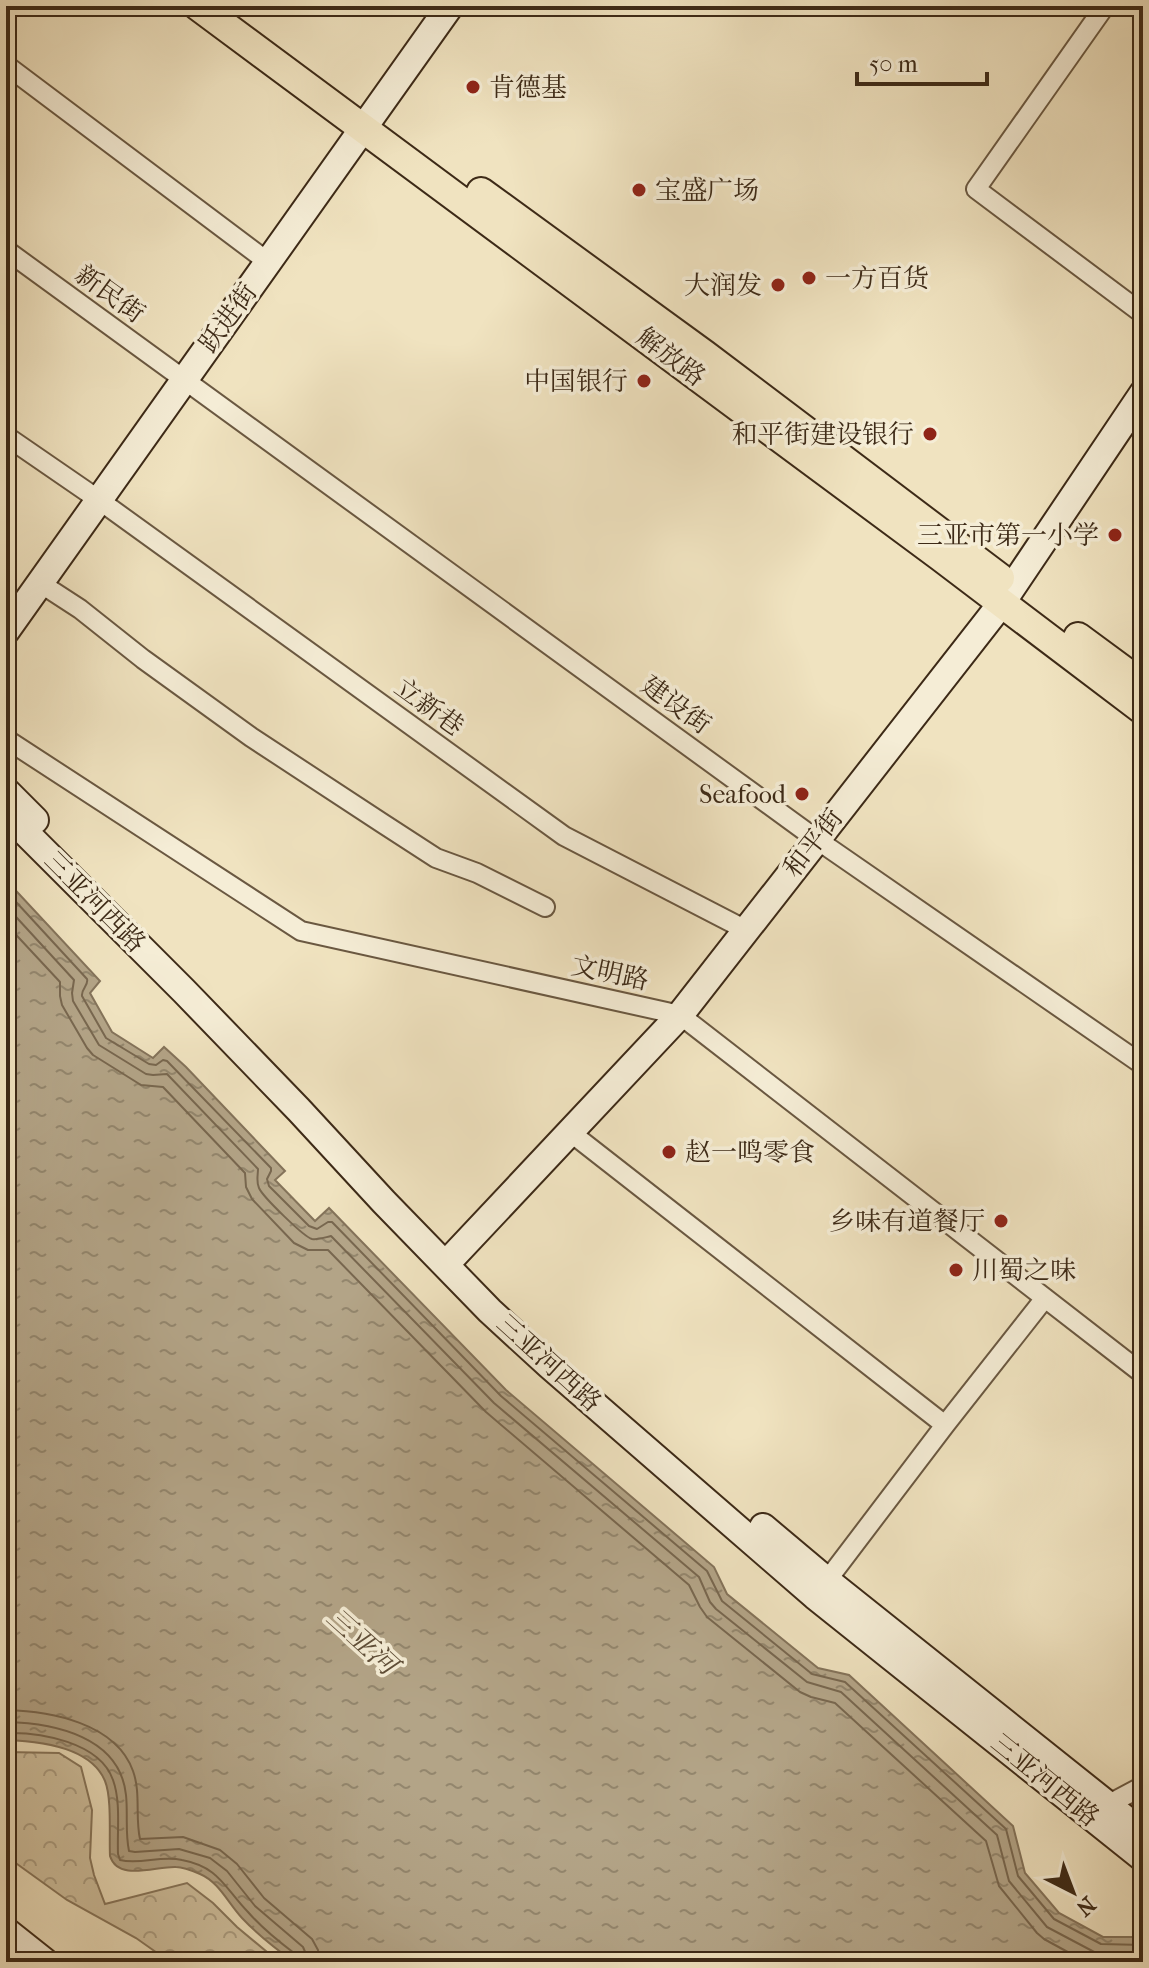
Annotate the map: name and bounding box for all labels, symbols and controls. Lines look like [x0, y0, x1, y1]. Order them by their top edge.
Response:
scale bar [857, 36, 987, 86]
text: 50 m [869, 50, 918, 78]
place label: 肯德基 [489, 72, 567, 103]
marker: 肯德基 [464, 78, 482, 96]
place label: 宝盛广场 [655, 175, 759, 206]
marker: 宝盛广场 [630, 181, 648, 199]
street label: 新民街 [69, 259, 151, 329]
place label: 一方百货 [825, 263, 929, 294]
marker: 一方百货 [800, 269, 818, 287]
place label: 大润发 [684, 270, 762, 301]
marker: 大润发 [769, 276, 787, 294]
street label: 跃进街 [193, 277, 263, 359]
street label: 解放路 [631, 321, 711, 393]
place label: 中国银行 [524, 366, 628, 397]
marker: 中国银行 [635, 372, 653, 390]
place label: 和平街建设银行 [732, 419, 914, 450]
marker: 和平街建设银行 [921, 425, 939, 443]
place label: 三亚市第一小学 [917, 520, 1099, 551]
marker: 三亚市第一小学 [1106, 526, 1124, 544]
street label: 建设街 [635, 670, 717, 740]
street label: 立新巷 [388, 672, 470, 742]
place label: Seafood [699, 779, 787, 810]
marker: Seafood [793, 785, 811, 803]
street label: 和平街 [777, 803, 849, 883]
street label: 三亚河西路 [38, 845, 152, 959]
street label: 文明路 [569, 950, 651, 996]
place label: 赵一鸣零食 [685, 1137, 815, 1168]
marker: 赵一鸣零食 [660, 1143, 678, 1161]
place label: 乡味有道餐厅 [829, 1206, 985, 1237]
marker: 乡味有道餐厅 [992, 1212, 1010, 1230]
place label: 川蜀之味 [972, 1255, 1076, 1286]
marker: 川蜀之味 [947, 1261, 965, 1279]
street label: 三亚河西路 [490, 1308, 608, 1418]
water label: 三亚河 [320, 1601, 408, 1685]
street label: 三亚河西路 [985, 1727, 1105, 1833]
north arrow [1033, 1852, 1113, 1932]
text: N [1071, 1891, 1101, 1922]

